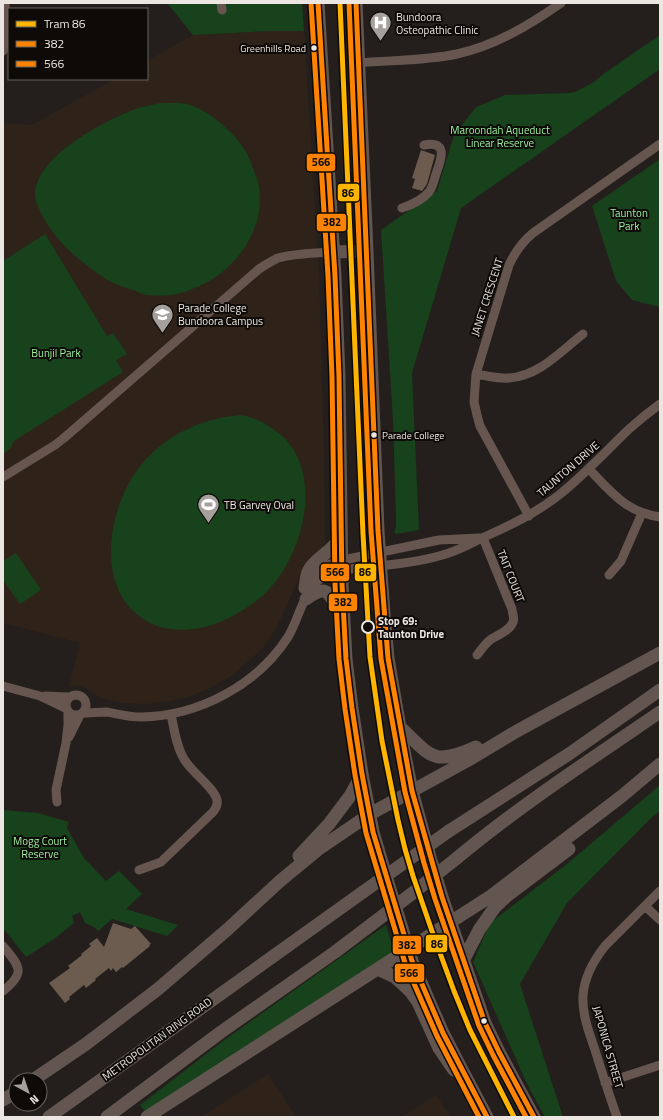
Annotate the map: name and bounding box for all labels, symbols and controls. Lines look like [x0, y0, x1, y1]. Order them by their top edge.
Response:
legend [8, 8, 148, 80]
place label: Bundoora Osteopathic Clinic [396, 9, 479, 38]
hospital icon: Bundoora Osteopathic Clinic [367, 10, 393, 43]
text: Tram 86 [44, 14, 86, 33]
text: 382 [44, 34, 64, 53]
place label: Greenhills Road [240, 41, 306, 56]
marker: Greenhills Road [309, 43, 319, 53]
text: 566 [44, 54, 64, 73]
park label: Maroondah Aqueduct Linear Reserve [450, 122, 550, 151]
line badge: 566 [306, 153, 336, 172]
text: 566 [312, 154, 330, 170]
line badge: 86 [337, 183, 360, 202]
text: 86 [342, 185, 354, 201]
park label: Taunton Park [610, 205, 648, 234]
line badge: 382 [316, 213, 347, 232]
text: 382 [323, 214, 341, 230]
street label: JANET CRESCENT [467, 256, 507, 338]
place label: Parade College Bundoora Campus [178, 300, 263, 329]
school or university icon: Parade College Bundoora Campus [149, 301, 175, 334]
park label: Bunjil Park [31, 345, 81, 361]
place label: Parade College [382, 428, 444, 443]
marker: Parade College [369, 430, 379, 440]
street label: TAUNTON DRIVE [533, 437, 603, 501]
sports icon: TB Garvey Oval [195, 492, 221, 525]
place label: TB Garvey Oval [224, 497, 294, 513]
street label: TAIT COURT [493, 547, 529, 605]
line badge: 566 [320, 563, 350, 582]
line badge: 86 [354, 563, 377, 582]
text: 566 [326, 564, 344, 580]
text: 86 [359, 564, 371, 580]
line badge: 382 [328, 593, 358, 612]
text: 382 [334, 594, 352, 610]
place label: Stop 69: Taunton Drive [378, 613, 444, 642]
marker: Stop 69: Taunton Drive [361, 620, 375, 634]
park label: Mogg Court Reserve [13, 833, 67, 862]
line badge: 86 [425, 934, 448, 953]
line badge: 382 [392, 935, 422, 955]
text: 86 [431, 936, 443, 952]
text: 382 [398, 937, 416, 953]
line badge: 566 [394, 963, 425, 983]
text: 566 [400, 965, 418, 981]
street label: METROPOLITAN RING ROAD [99, 994, 215, 1084]
street label: JAPONICA STREET [589, 1004, 627, 1090]
unlabelled marker [479, 1016, 489, 1026]
north arrow [8, 1072, 48, 1112]
text: N [26, 1091, 42, 1108]

